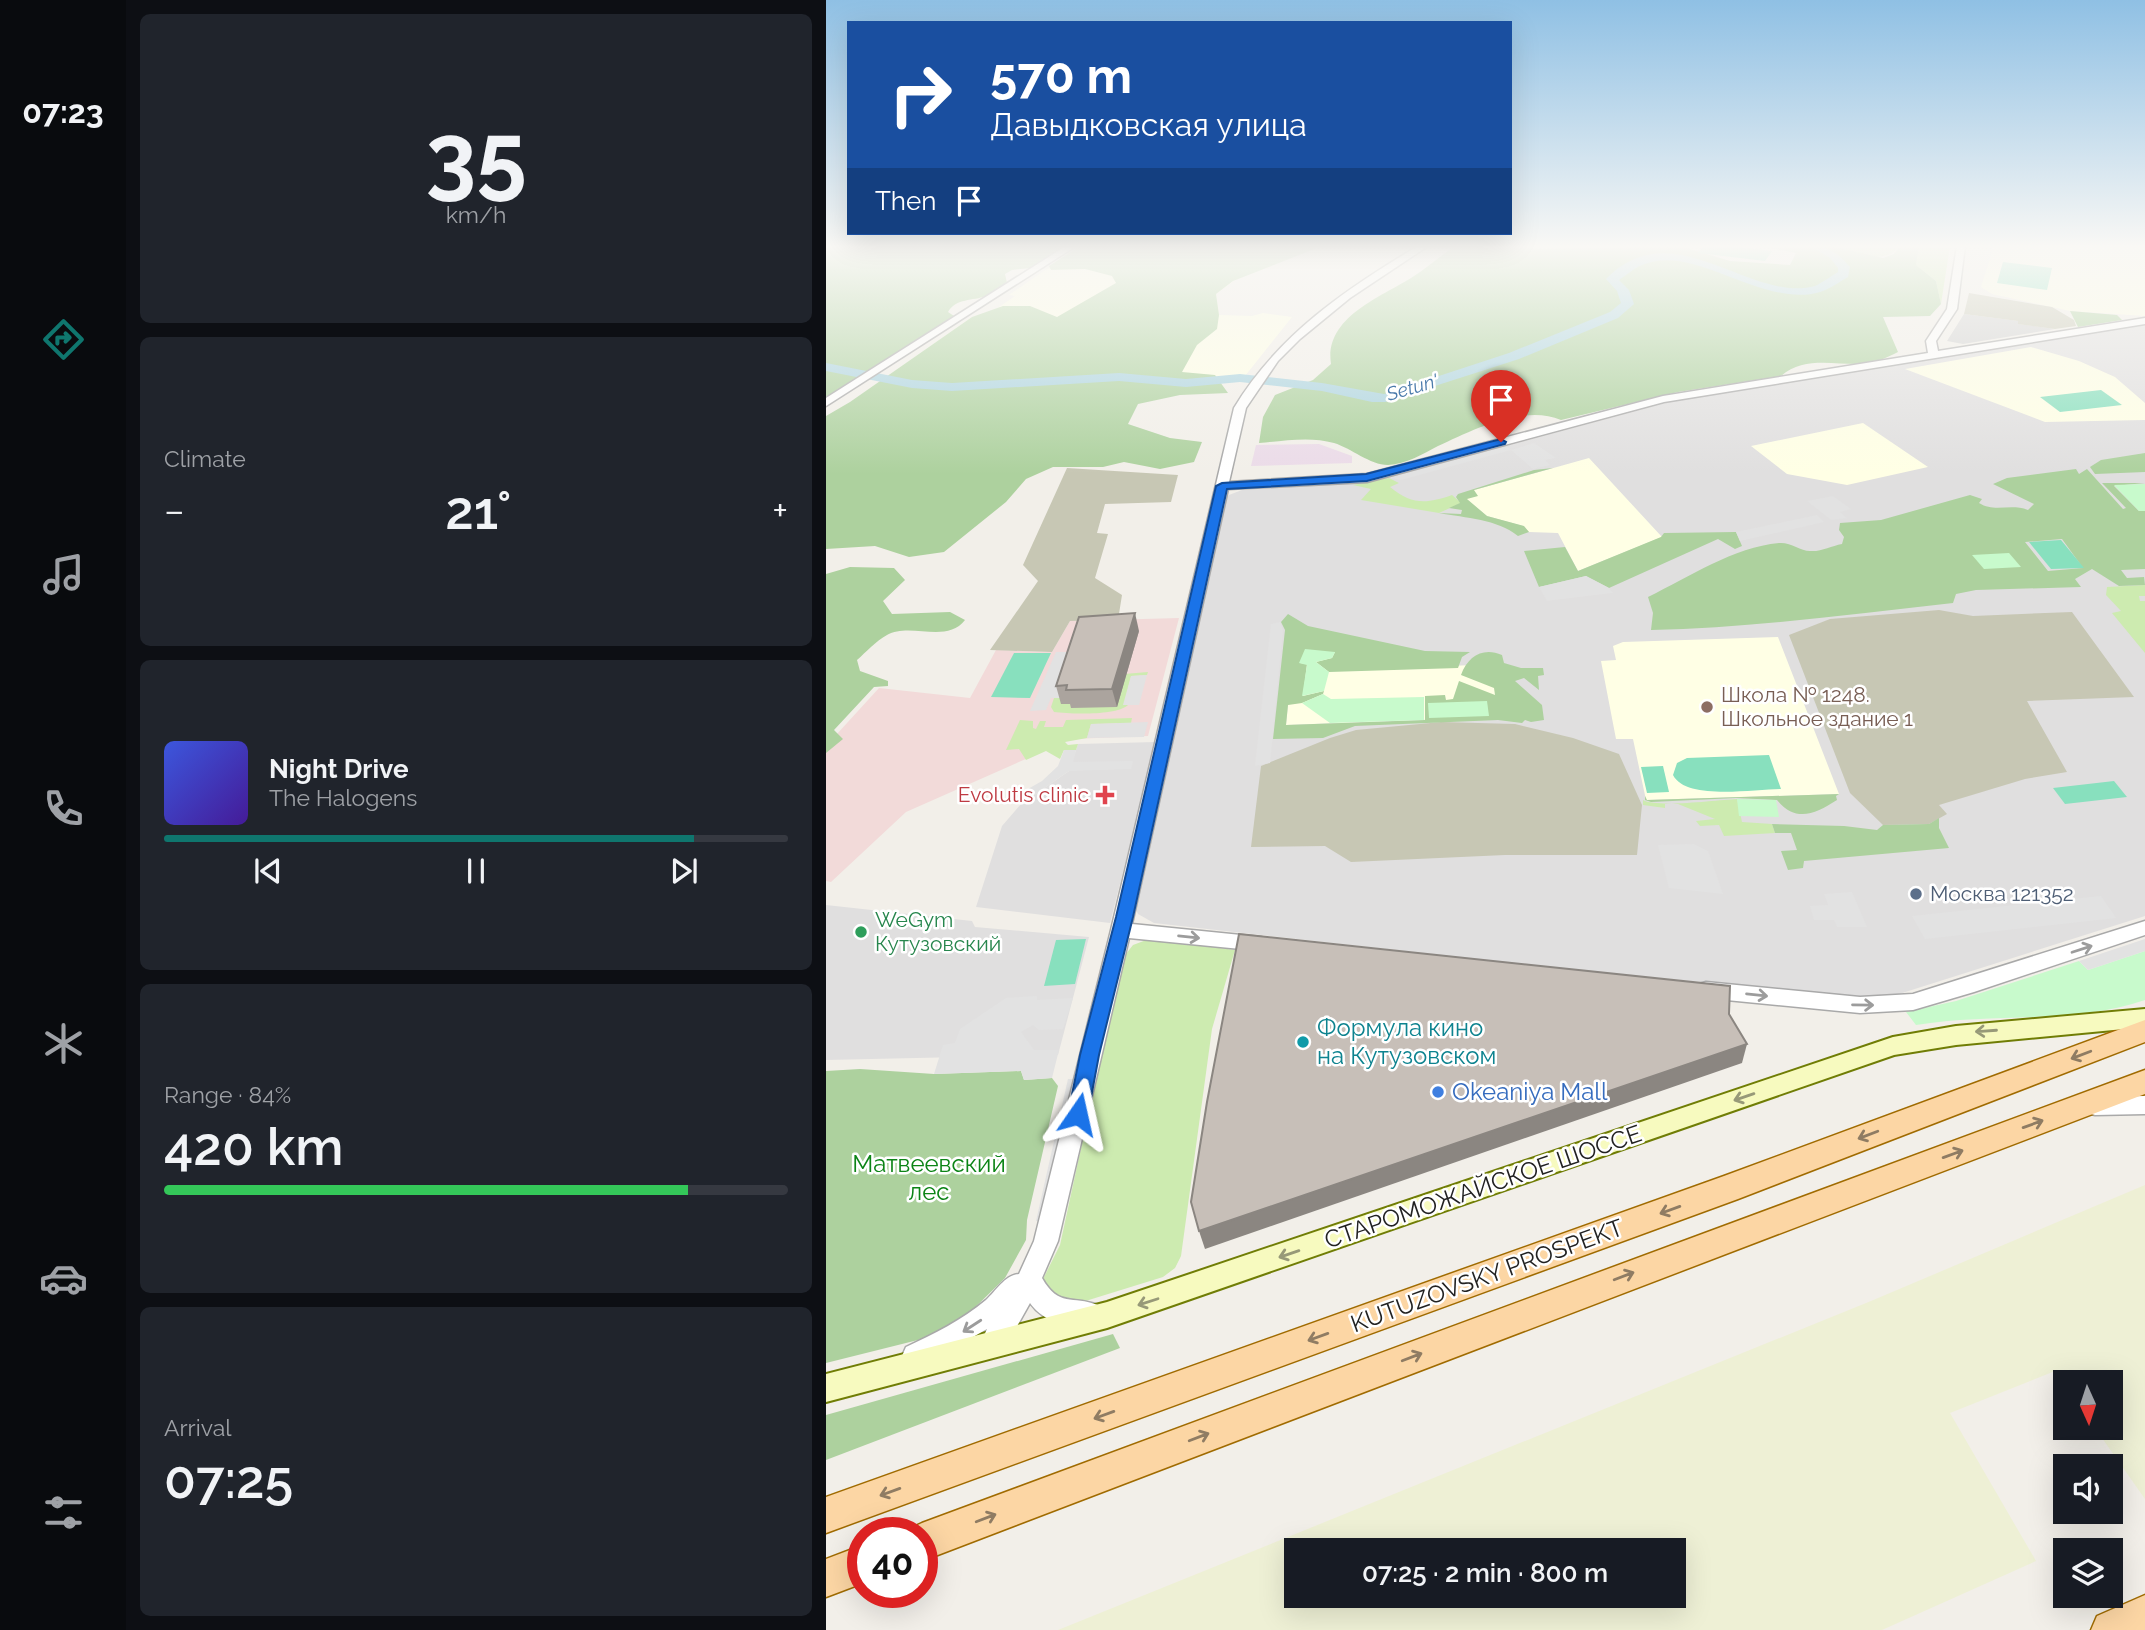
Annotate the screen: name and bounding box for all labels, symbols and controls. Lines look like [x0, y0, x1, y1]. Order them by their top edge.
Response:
text: 570 m [990, 47, 1132, 104]
icon: right [875, 49, 966, 140]
text: 07:23 [22, 93, 104, 130]
text: 35 [425, 102, 527, 209]
text: Давыдковская улица [990, 106, 1307, 143]
icon: arrive [950, 182, 988, 220]
text: Then [875, 186, 936, 216]
text: km/h [446, 201, 506, 228]
icon: directions [39, 315, 88, 364]
water label: Setun' [1383, 369, 1441, 405]
pin [1471, 370, 1531, 442]
icon: arrive [1482, 381, 1520, 419]
text: Climate [164, 445, 246, 472]
text: 21° [445, 480, 512, 541]
text: − [164, 488, 184, 533]
text: + [772, 488, 788, 533]
icon: music [39, 550, 88, 599]
place label: Школа № 1248. Школьное здание 1 [1721, 682, 1913, 731]
marker: Школа № 1248. Школьное здание 1 [1699, 699, 1715, 715]
text: Night Drive [269, 754, 408, 784]
place label: Evolutis clinic [958, 782, 1089, 807]
icon: phone [39, 784, 88, 833]
text: The Halogens [269, 784, 417, 811]
marker: Evolutis clinic [1095, 785, 1115, 805]
icon: previous [249, 852, 287, 890]
icon: pause [457, 852, 495, 890]
icon: next [665, 852, 703, 890]
place label: Москва 121352 [1930, 881, 2074, 906]
marker: Москва 121352 [1908, 886, 1924, 902]
place label: WeGym Кутузовский [875, 907, 1001, 956]
marker: WeGym Кутузовский [853, 924, 869, 940]
one-way arrow [1178, 930, 1200, 943]
one-way arrow [2071, 942, 2093, 954]
one-way arrow [1745, 988, 1768, 1001]
one-way arrow [1851, 998, 1874, 1011]
place label: Формула кино на Кутузовском [1317, 1013, 1496, 1070]
icon: climate [39, 1019, 88, 1068]
one-way arrow [1975, 1025, 1997, 1038]
marker: Формула кино на Кутузовском [1295, 1034, 1311, 1050]
one-way arrow [2071, 1050, 2093, 1062]
position arrow [1041, 1077, 1115, 1151]
place label: Okeaniya Mall [1452, 1077, 1608, 1106]
text: Range · 84% [164, 1081, 291, 1108]
marker: Okeaniya Mall [1430, 1084, 1446, 1100]
one-way arrow [1734, 1092, 1756, 1104]
text: 420 km [164, 1116, 343, 1177]
one-way arrow [2021, 1117, 2043, 1129]
street label: СТАРОМОЖАЙСКОЕ ШОССЕ [1320, 1119, 1645, 1255]
one-way arrow [1858, 1130, 1880, 1143]
one-way arrow [1941, 1147, 1963, 1159]
park label: Матвеевский лес [852, 1149, 1006, 1206]
one-way arrow [1659, 1205, 1681, 1217]
street label: KUTUZOVSKY PROSPEKT [1347, 1213, 1627, 1338]
one-way arrow [1278, 1249, 1300, 1261]
icon: car [39, 1254, 88, 1303]
one-way arrow [1613, 1269, 1635, 1282]
one-way arrow [1138, 1296, 1160, 1309]
one-way arrow [963, 1319, 983, 1333]
one-way arrow [1308, 1332, 1330, 1344]
one-way arrow [1400, 1349, 1422, 1362]
north arrow [2053, 1370, 2123, 1440]
map controls [2053, 1370, 2123, 1608]
one-way arrow [1094, 1409, 1116, 1422]
text: Arrival [164, 1414, 231, 1441]
one-way arrow [1187, 1430, 1209, 1443]
text: 07:25 [164, 1449, 293, 1510]
button: sound [2053, 1454, 2123, 1524]
one-way arrow [880, 1487, 902, 1499]
icon: filters [39, 1488, 88, 1537]
one-way arrow [975, 1510, 997, 1523]
speed limit sign: 40 [847, 1517, 938, 1608]
button: layers [2053, 1538, 2123, 1608]
text: 07:25 · 2 min · 800 m [1362, 1558, 1608, 1588]

